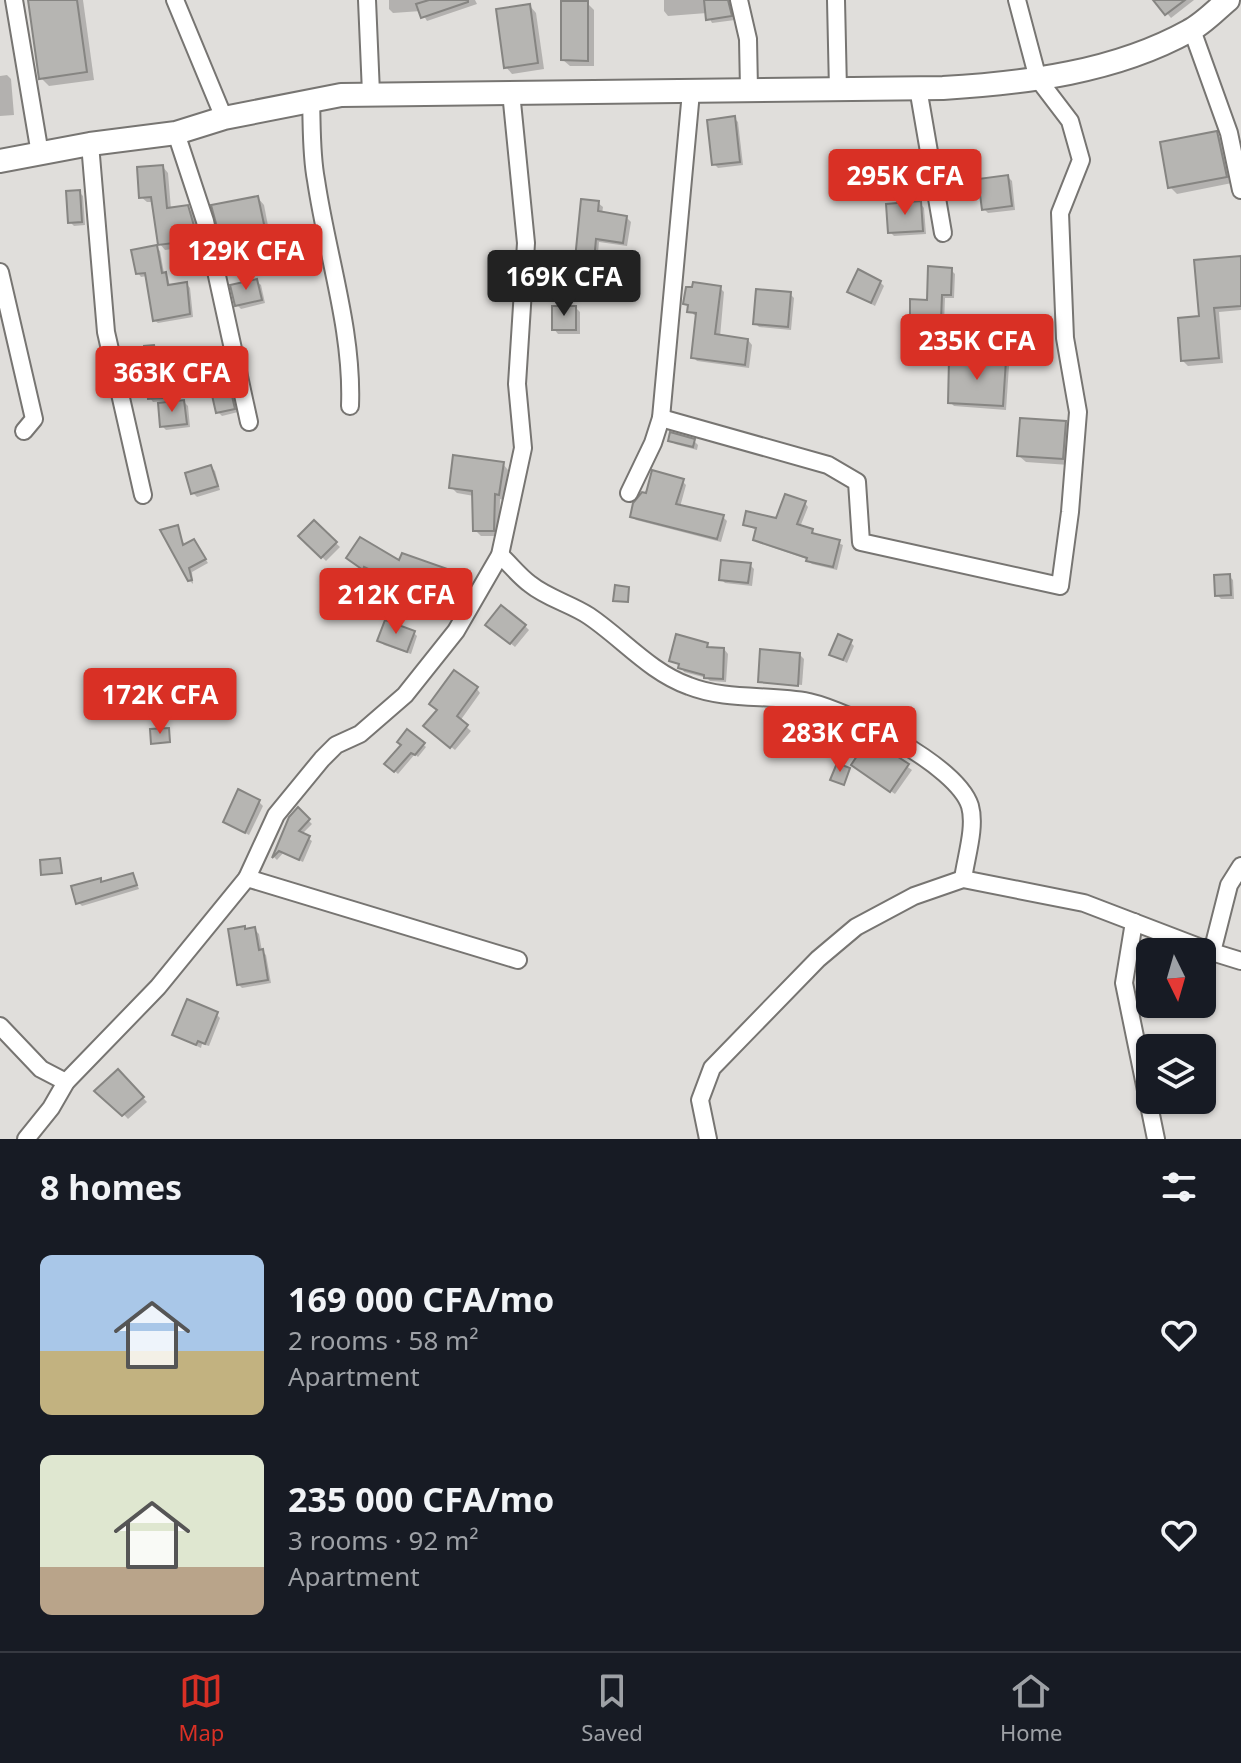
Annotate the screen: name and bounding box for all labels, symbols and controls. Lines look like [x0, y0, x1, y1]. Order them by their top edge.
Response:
pin: 295K CFA [822, 149, 988, 217]
text: 295K CFA [846, 157, 964, 193]
pin: 129K CFA [163, 224, 329, 292]
text: 129K CFA [187, 232, 305, 268]
pin: 169K CFA [481, 250, 647, 318]
text: 169K CFA [505, 258, 623, 294]
pin: 235K CFA [894, 314, 1060, 382]
text: 235K CFA [918, 322, 1036, 358]
pin: 363K CFA [89, 346, 255, 414]
text: 363K CFA [113, 354, 231, 390]
pin: 212K CFA [313, 568, 479, 636]
text: 212K CFA [337, 576, 455, 612]
pin: 172K CFA [77, 668, 243, 736]
text: 172K CFA [101, 676, 219, 712]
pin: 283K CFA [757, 706, 923, 774]
text: 283K CFA [781, 714, 899, 750]
north arrow [1136, 938, 1216, 1018]
map controls [1136, 938, 1216, 1114]
button: layers [1136, 1034, 1216, 1114]
text: 8 homes [40, 1164, 182, 1210]
icon: filters [1157, 1165, 1201, 1209]
text: 169 000 CFA/mo [288, 1276, 554, 1322]
icon: home [104, 1287, 200, 1383]
icon: heart [1157, 1313, 1201, 1357]
text: 2 rooms · 58 m² [288, 1322, 478, 1358]
text: Apartment [288, 1358, 420, 1394]
text: 235 000 CFA/mo [288, 1476, 554, 1522]
icon: home [104, 1487, 200, 1583]
icon: heart [1157, 1513, 1201, 1557]
text: 3 rooms · 92 m² [288, 1522, 478, 1558]
text: Apartment [288, 1558, 420, 1594]
tab: Map [179, 1669, 224, 1747]
tab: Saved [581, 1669, 643, 1747]
tab: Home [1000, 1669, 1062, 1747]

